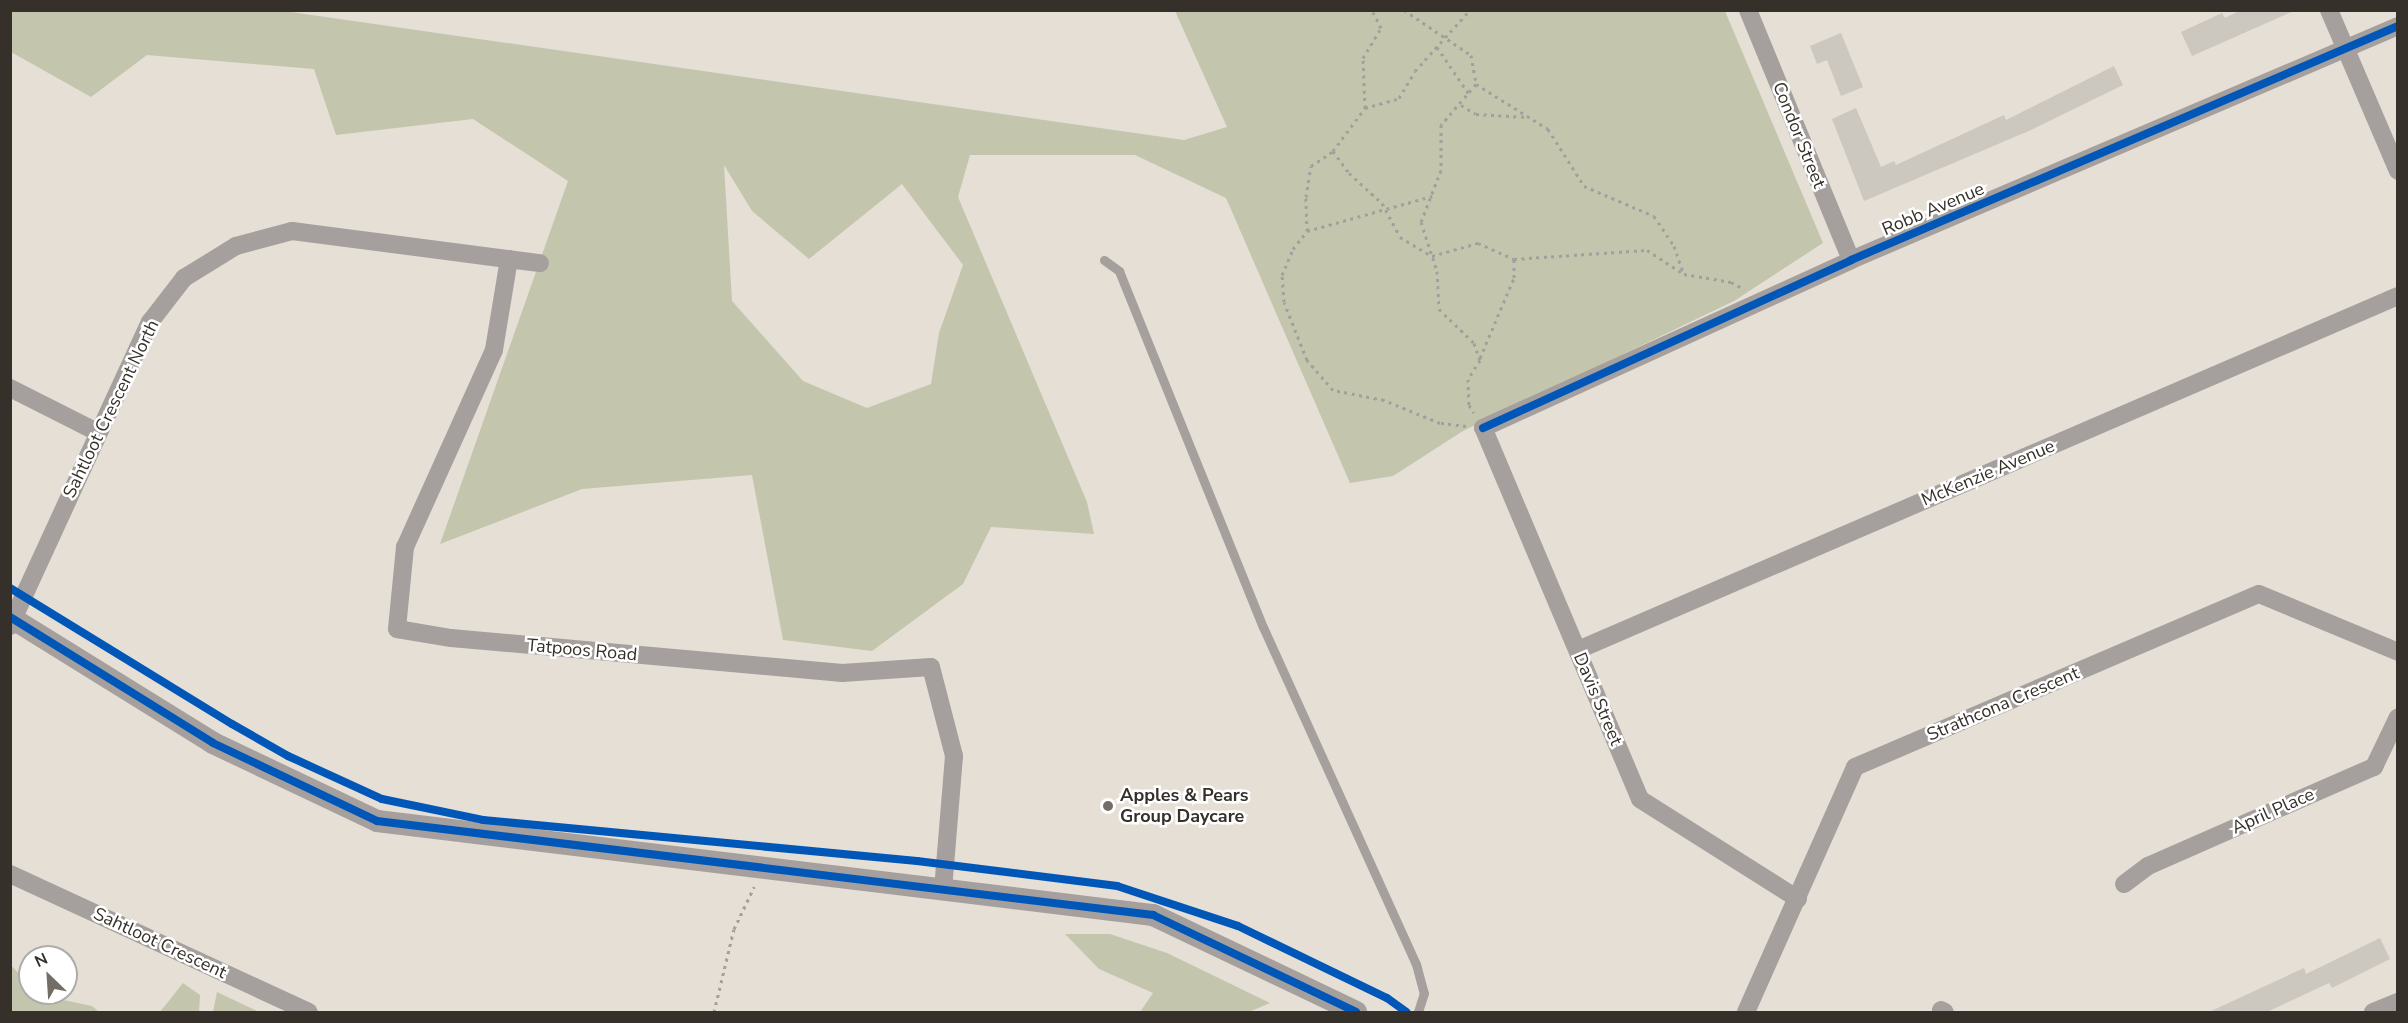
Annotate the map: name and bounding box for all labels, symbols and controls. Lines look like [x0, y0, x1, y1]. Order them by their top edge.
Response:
street label: Condor Street [1768, 79, 1830, 191]
street label: Robb Avenue [1879, 178, 1987, 240]
street label: Sahtloot Crescent North [58, 316, 164, 502]
street label: McKenzie Avenue [1918, 435, 2058, 511]
street label: Tatpoos Road [526, 634, 638, 666]
street label: Davis Street [1569, 649, 1627, 749]
street label: Strathcona Crescent [1924, 662, 2082, 746]
street label: April Place [2228, 783, 2318, 839]
place label: Apples & Pears Group Daycare [1120, 785, 1249, 828]
marker: Apples & Pears Group Daycare [1101, 799, 1115, 813]
street label: Sahtloot Crescent [90, 903, 230, 983]
north arrow [18, 945, 78, 1005]
text: N [31, 948, 51, 973]

